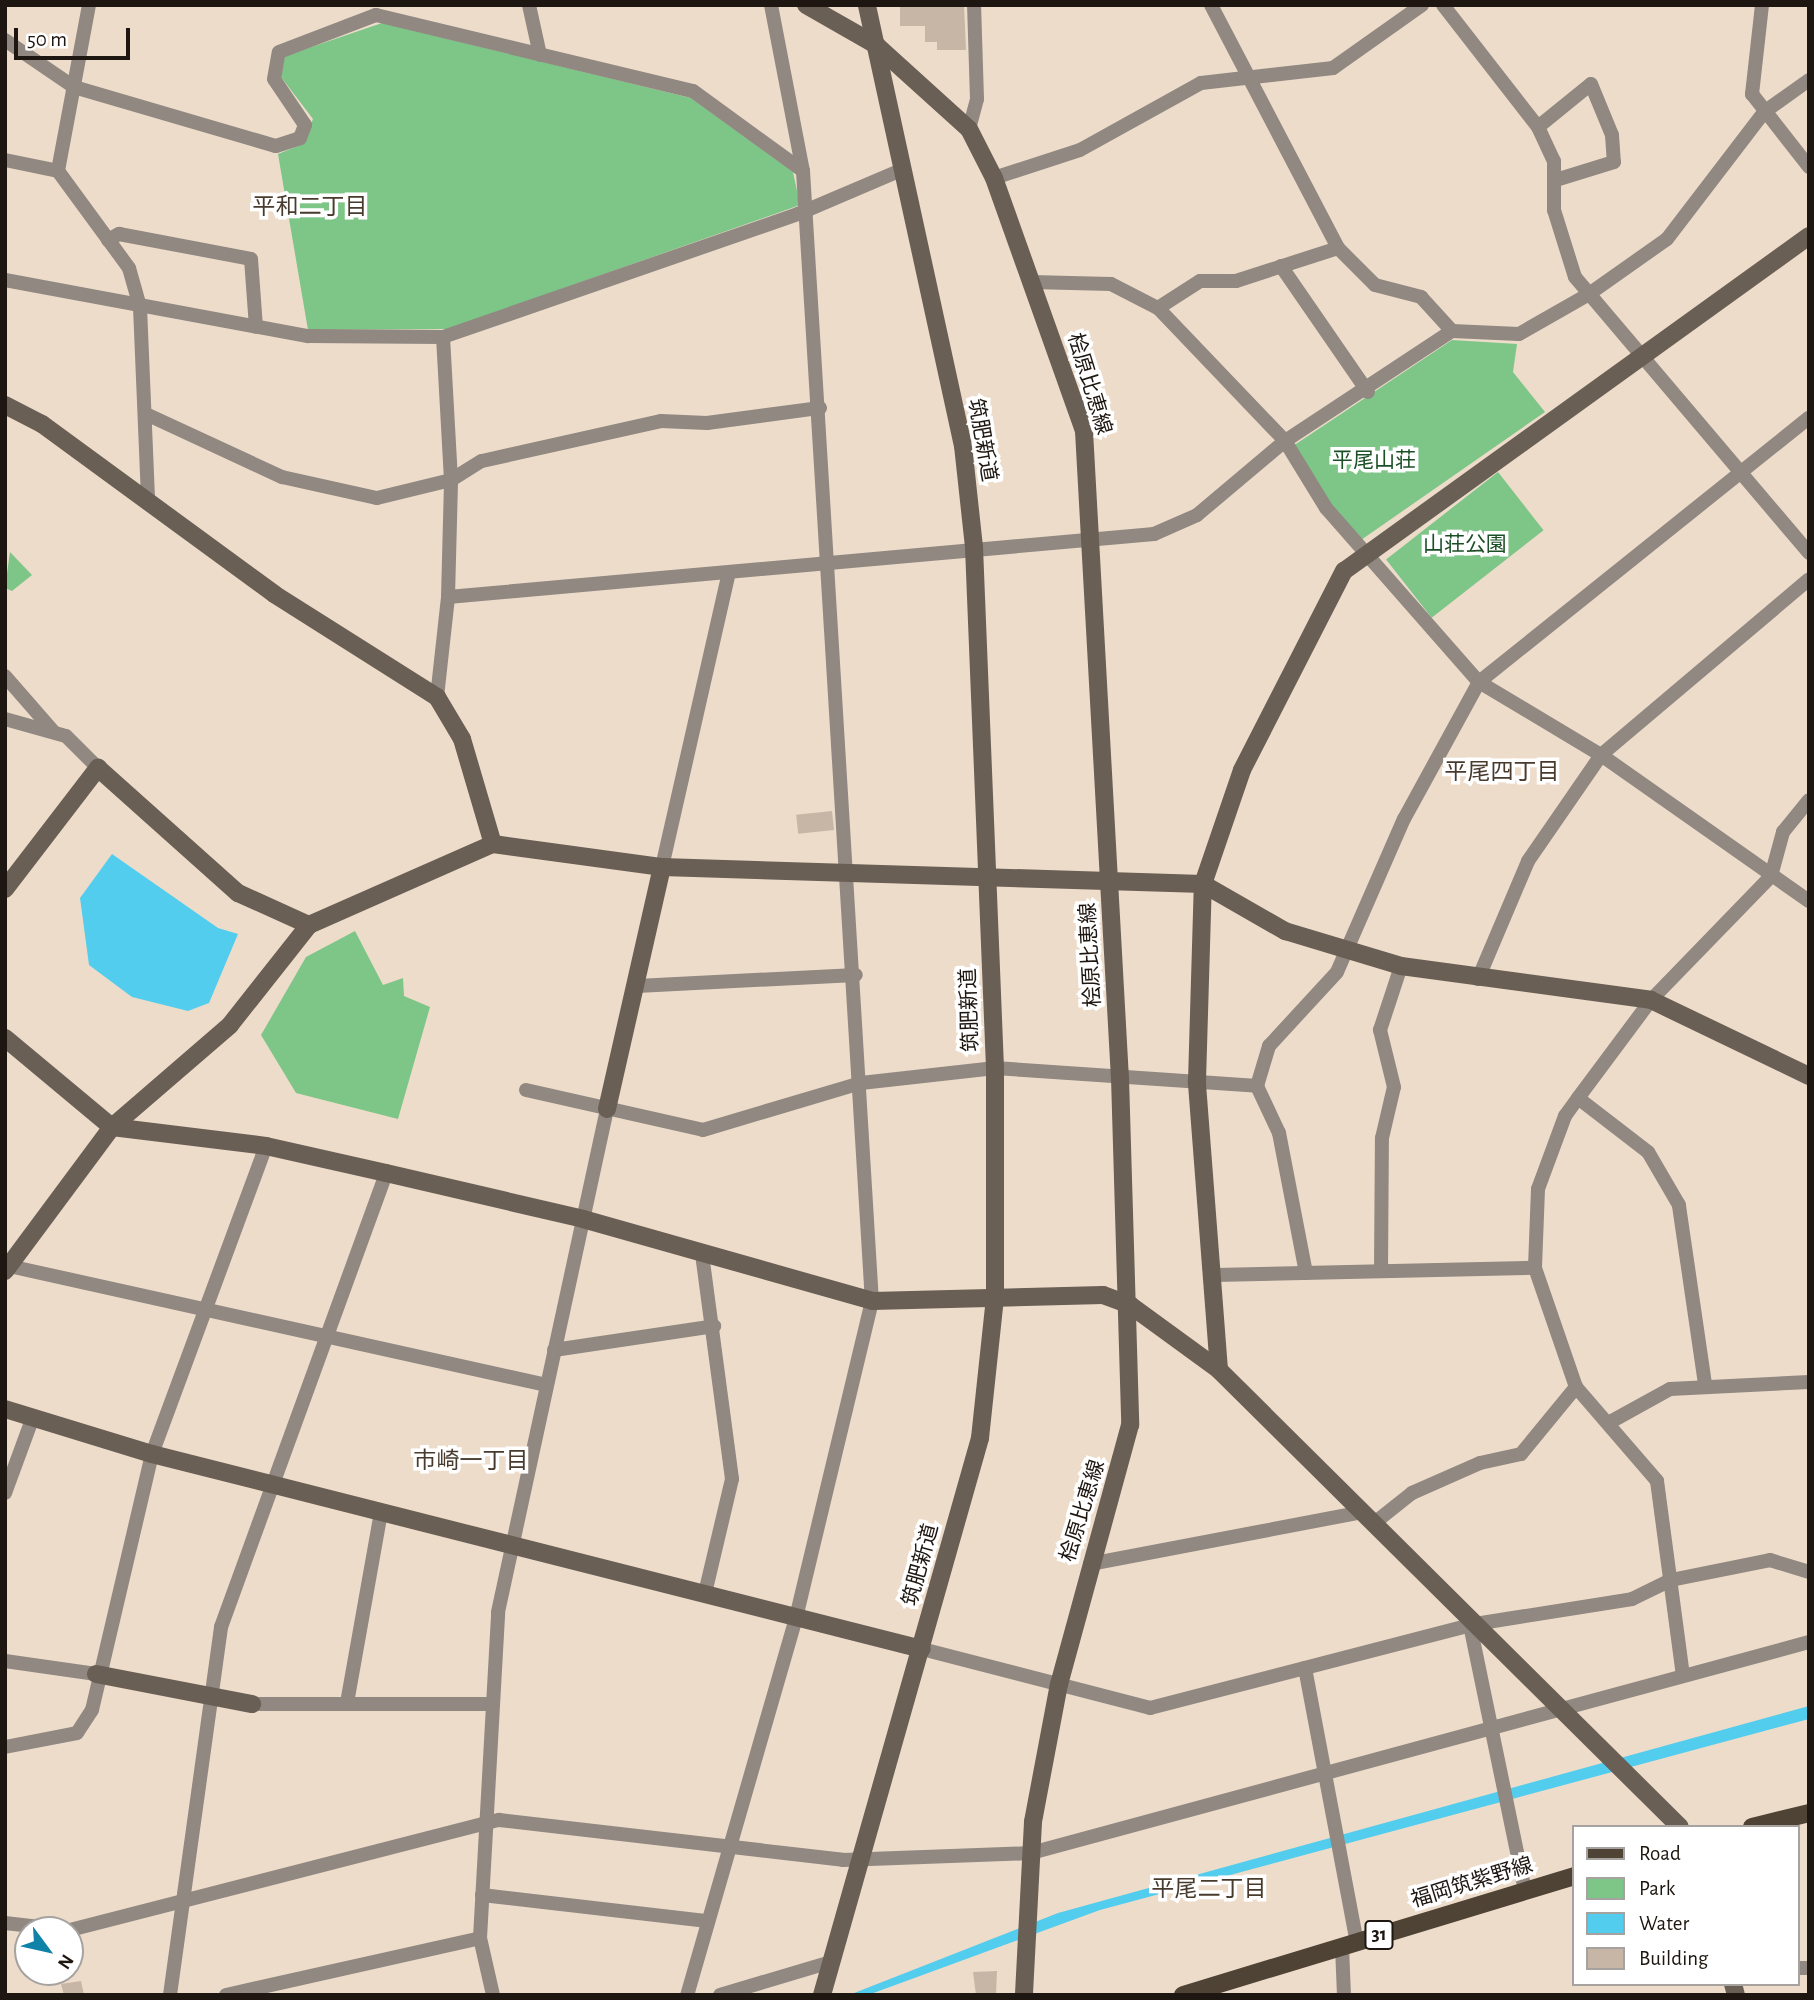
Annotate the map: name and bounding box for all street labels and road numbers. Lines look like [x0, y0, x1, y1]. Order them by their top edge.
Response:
street label: 桧原比恵線 [1062, 330, 1116, 438]
street label: 筑肥新道 [962, 396, 1002, 484]
street label: 桧原比恵線 [1076, 902, 1106, 1008]
street label: 筑肥新道 [956, 968, 984, 1052]
street label: 桧原比恵線 [1056, 1457, 1110, 1565]
street label: 筑肥新道 [898, 1521, 944, 1609]
street label: 福岡筑紫野線 [1408, 1853, 1536, 1913]
road number: 31 [1363, 1920, 1395, 1951]

